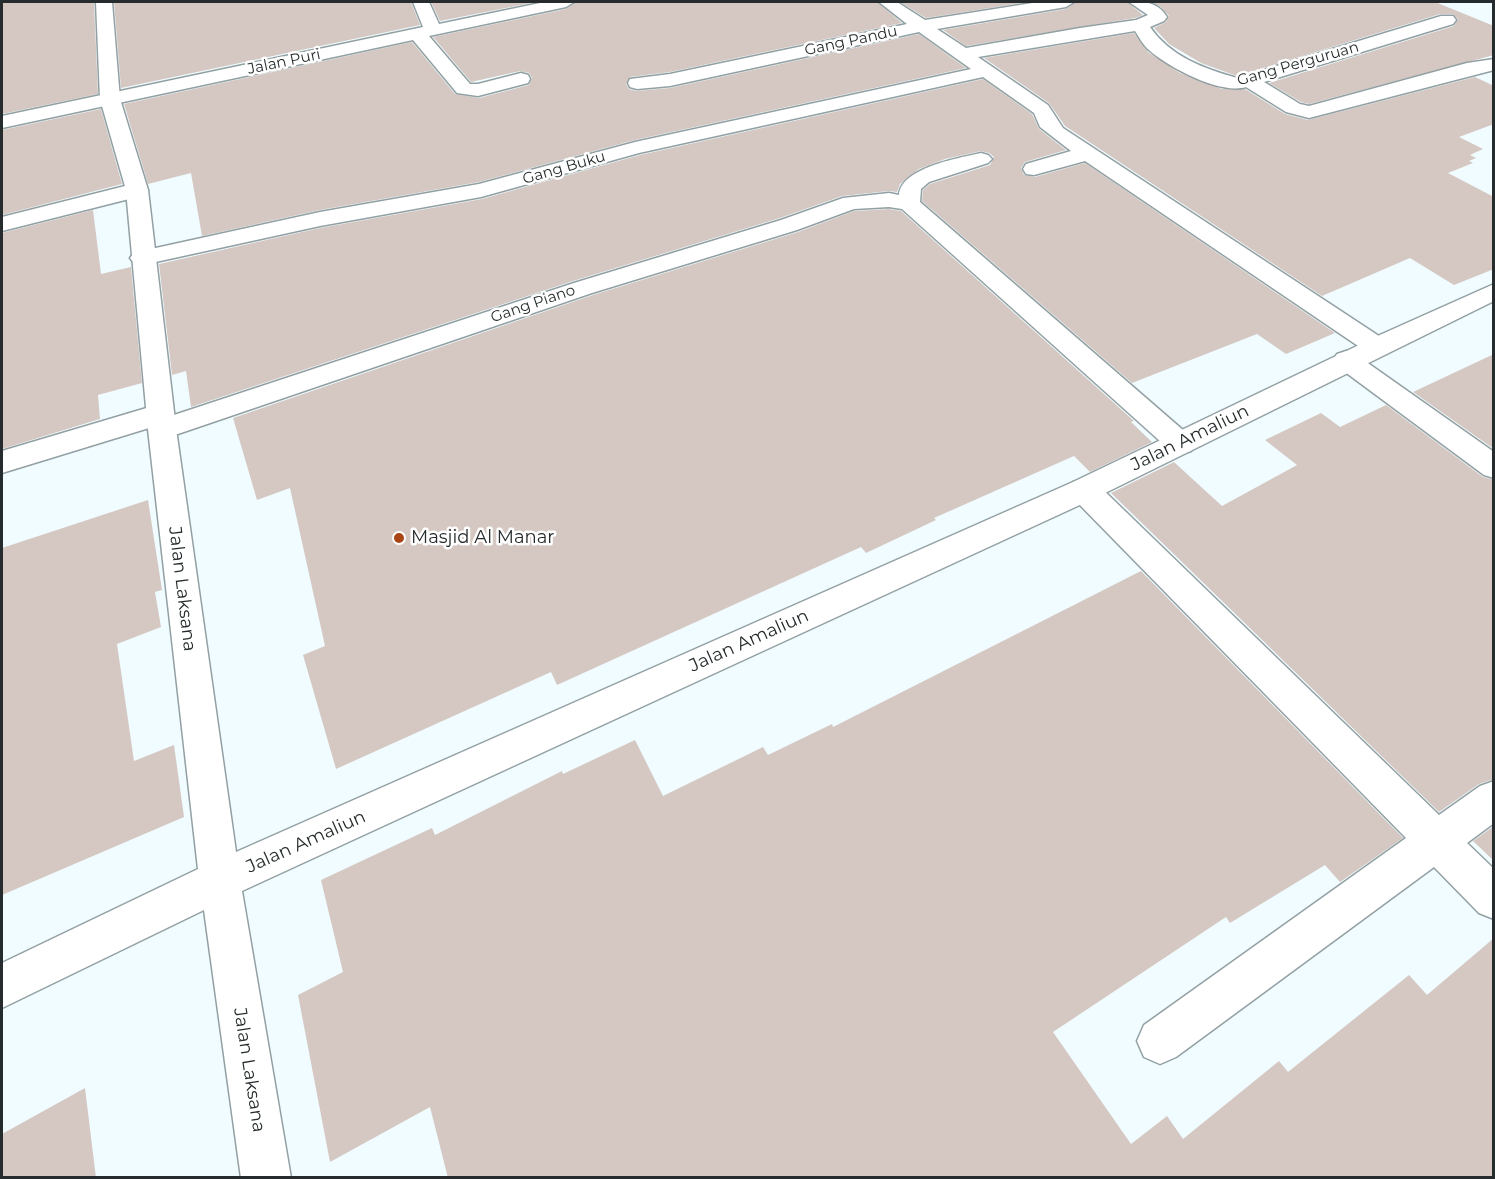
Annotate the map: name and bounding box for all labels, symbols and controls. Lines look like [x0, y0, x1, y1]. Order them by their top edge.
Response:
street label: Gang Pandu [803, 22, 899, 60]
street label: Gang Perguruan [1235, 38, 1361, 90]
street label: Jalan Puri [246, 45, 322, 79]
street label: Gang Buku [521, 148, 607, 188]
street label: Gang Piano [488, 281, 578, 327]
street label: Jalan Amaliun [1127, 400, 1253, 476]
street label: Jalan Laksana [164, 525, 200, 653]
place label: Masjid Al Manar [411, 527, 555, 549]
marker: Masjid Al Manar [392, 531, 406, 545]
street label: Jalan Amaliun [686, 605, 812, 677]
street label: Jalan Amaliun [243, 806, 369, 878]
street label: Jalan Laksana [228, 1006, 270, 1134]

